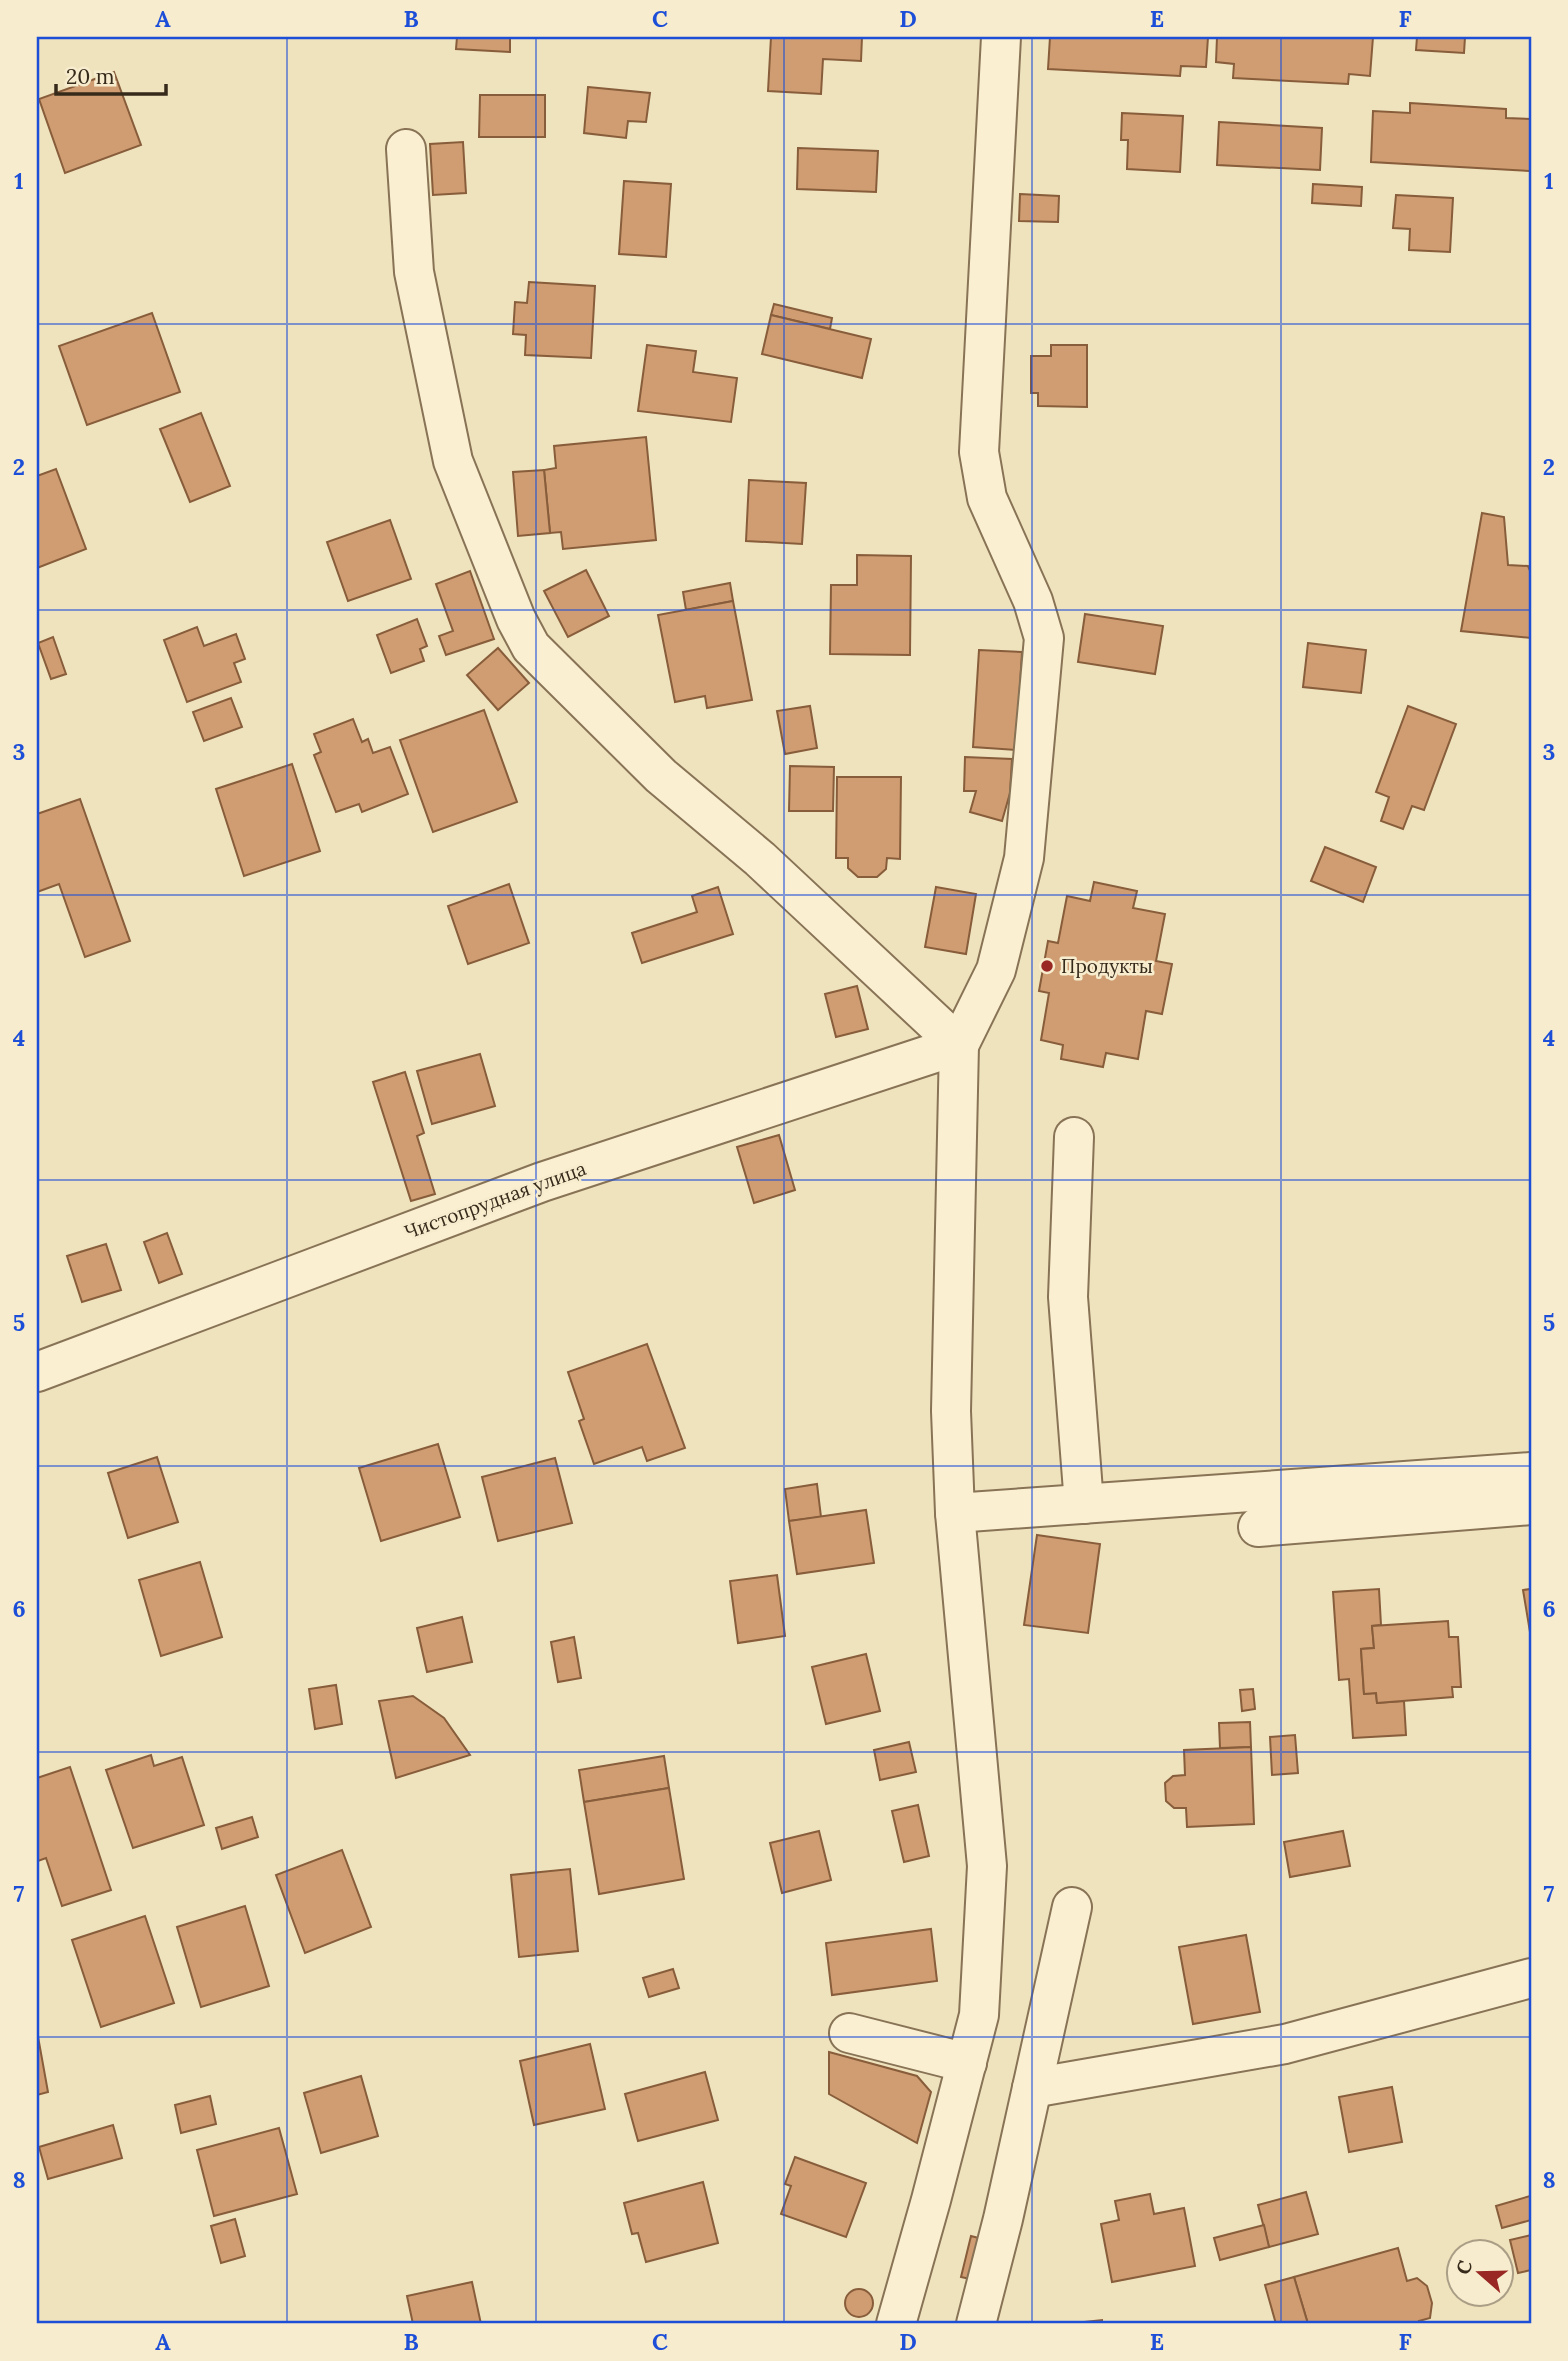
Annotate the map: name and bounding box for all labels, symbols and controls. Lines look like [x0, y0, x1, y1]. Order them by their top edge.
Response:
text: A [155, 4, 171, 33]
text: B [403, 4, 419, 33]
text: C [652, 4, 668, 33]
text: D [899, 4, 917, 33]
text: E [1150, 4, 1164, 33]
text: F [1398, 4, 1412, 33]
scale bar [56, 52, 166, 96]
text: 20 m [66, 63, 115, 90]
text: 1 [14, 166, 24, 195]
text: 1 [1544, 166, 1554, 195]
text: 2 [13, 452, 25, 481]
text: 2 [1543, 452, 1555, 481]
text: 3 [13, 737, 25, 766]
text: 3 [1543, 737, 1555, 766]
place label: Продукты [1061, 954, 1153, 978]
marker: Продукты [1039, 958, 1055, 974]
text: 4 [13, 1023, 25, 1052]
text: 4 [1543, 1023, 1555, 1052]
street label: Чистопрудная улица [401, 1156, 589, 1244]
text: 5 [13, 1308, 25, 1337]
text: 5 [1543, 1308, 1555, 1337]
text: 6 [12, 1594, 26, 1623]
text: 6 [1542, 1594, 1556, 1623]
text: 7 [14, 1879, 25, 1908]
text: 7 [1544, 1879, 1555, 1908]
text: 8 [12, 2165, 26, 2194]
text: 8 [1542, 2165, 1556, 2194]
north arrow [1446, 2238, 1516, 2308]
text: С [1451, 2257, 1478, 2277]
text: A [155, 2327, 171, 2356]
text: B [403, 2327, 419, 2356]
text: C [652, 2327, 668, 2356]
text: D [899, 2327, 917, 2356]
text: E [1150, 2327, 1164, 2356]
text: F [1398, 2327, 1412, 2356]

